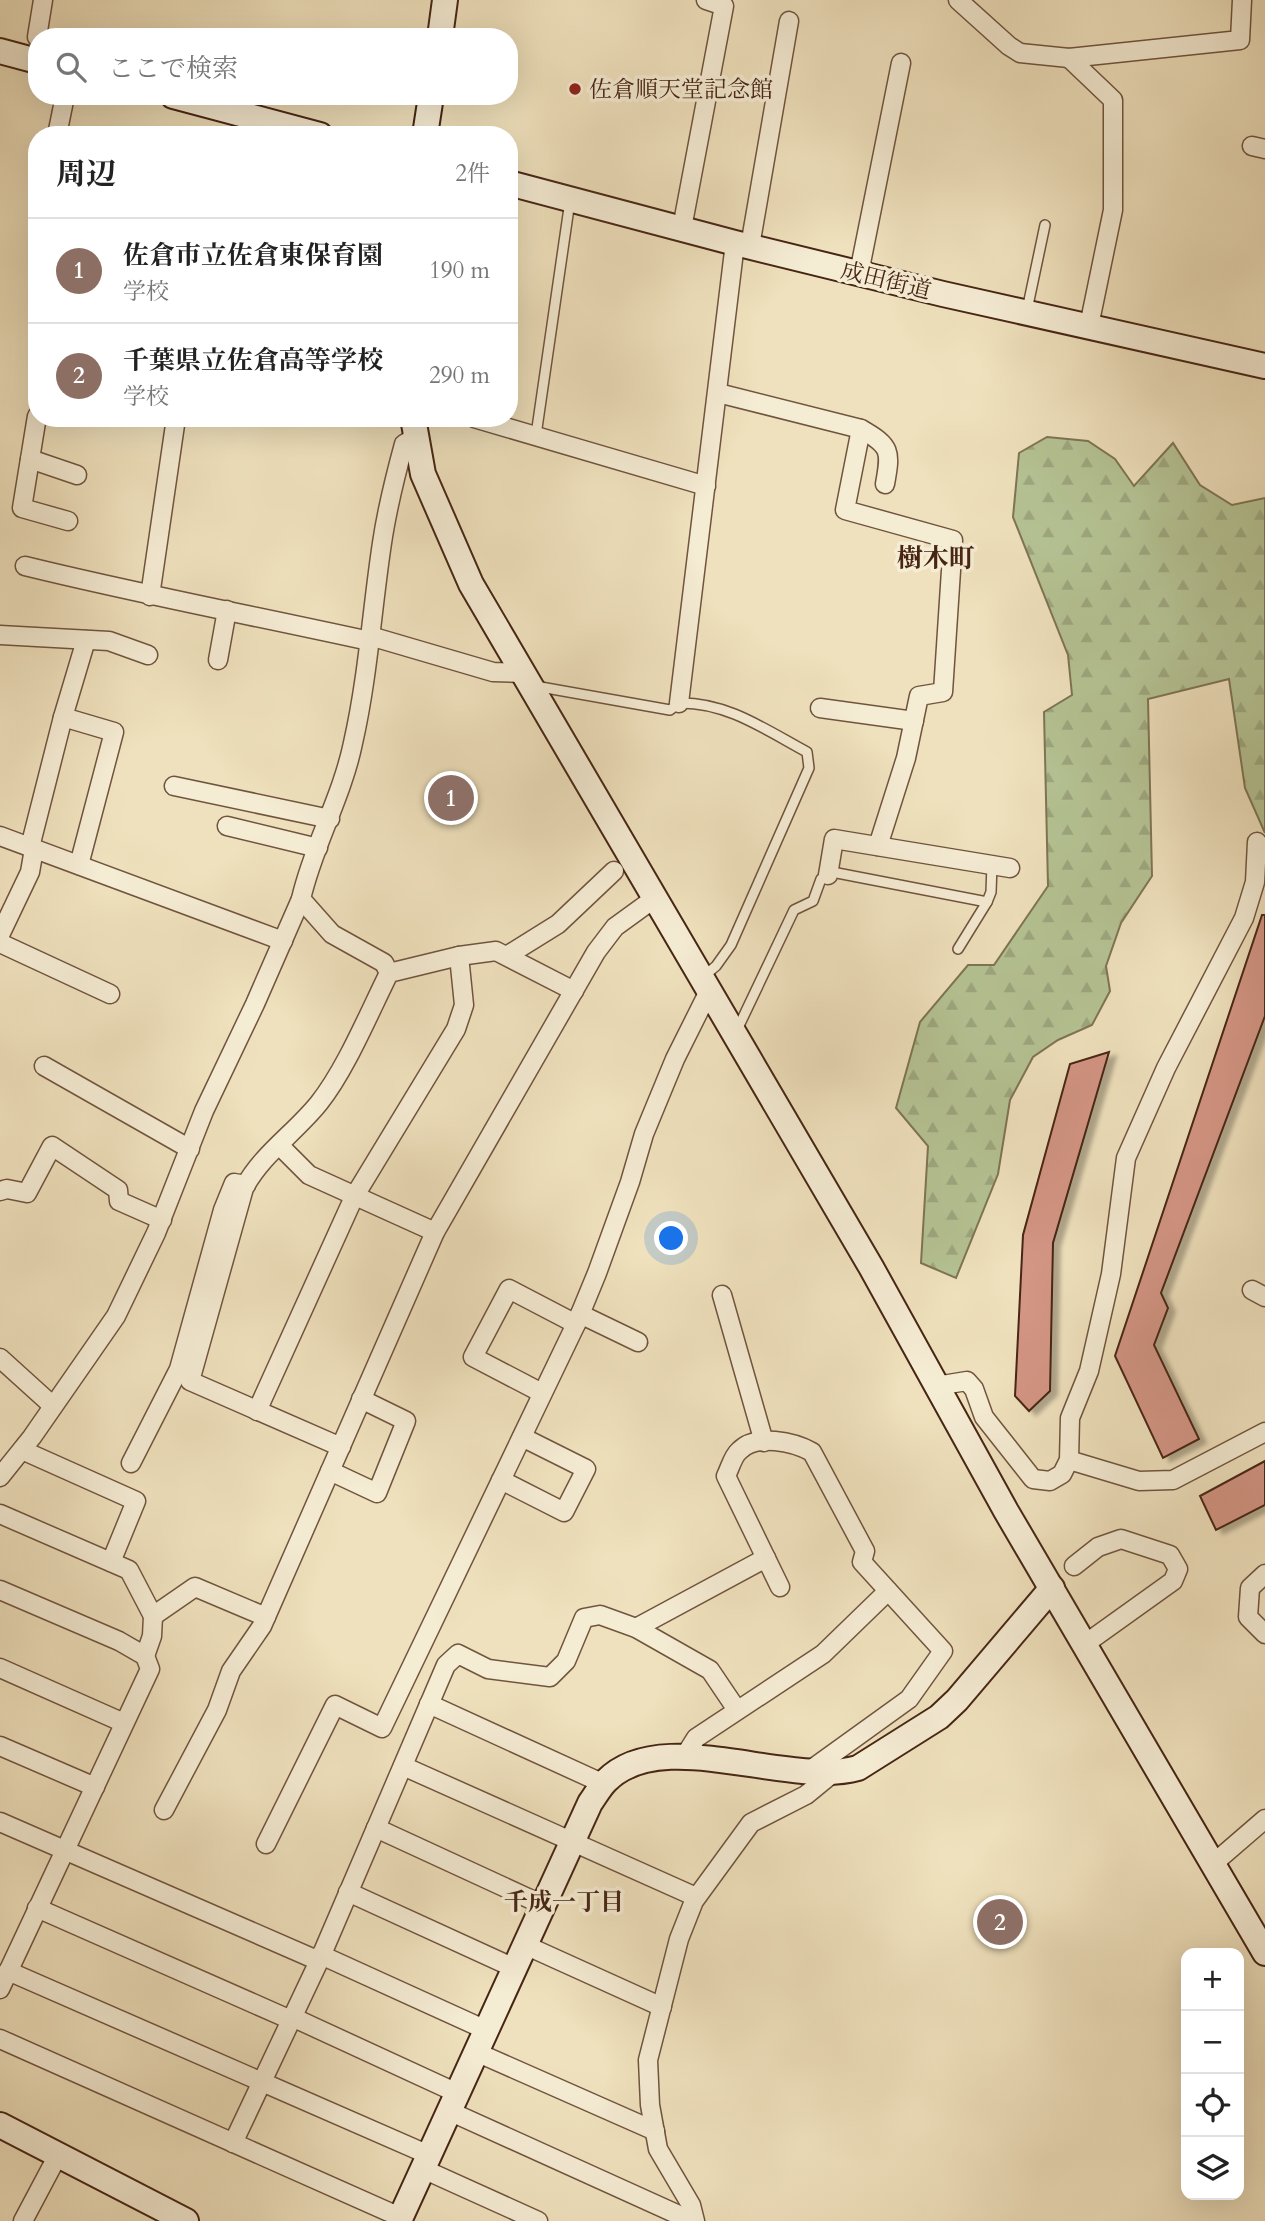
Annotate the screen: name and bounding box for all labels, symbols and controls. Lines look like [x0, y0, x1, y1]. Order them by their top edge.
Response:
search box [28, 28, 518, 105]
icon: search [52, 48, 90, 86]
text: ここで検索 [108, 51, 238, 86]
place label: 佐倉順天堂記念館 [589, 74, 773, 105]
marker: 佐倉順天堂記念館 [567, 81, 583, 97]
text: 周辺 [56, 154, 116, 195]
text: 2件 [455, 158, 490, 189]
text: 佐倉市立佐倉東保育園 [123, 238, 383, 273]
street label: 成田街道 [837, 254, 934, 307]
text: 1 [73, 255, 85, 286]
text: 190 m [429, 255, 490, 286]
text: 学校 [123, 276, 169, 307]
text: 千葉県立佐倉高等学校 [123, 343, 383, 378]
text: 2 [73, 360, 85, 391]
text: 290 m [429, 360, 490, 391]
text: 学校 [123, 381, 169, 412]
district label: 樹木町 [897, 541, 975, 576]
pin: 1 [428, 772, 474, 824]
your location [654, 1221, 688, 1255]
district label: 千成一丁目 [504, 1886, 624, 1919]
pin: 2 [977, 1896, 1023, 1948]
map controls [1181, 1948, 1244, 2200]
button: + [1181, 1948, 1244, 2011]
button: − [1181, 2011, 1244, 2074]
button: locate [1181, 2074, 1244, 2137]
button: layers [1181, 2137, 1244, 2200]

